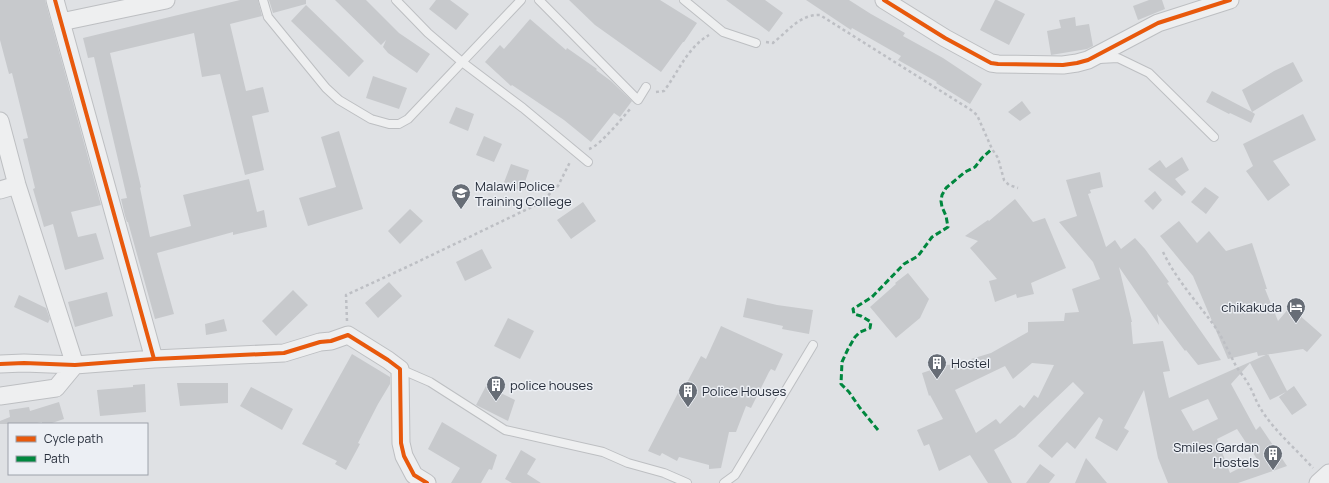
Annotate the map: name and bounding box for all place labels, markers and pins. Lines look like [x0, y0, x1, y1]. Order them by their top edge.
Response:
place label: Malawi Police Training College [475, 177, 572, 210]
school or university icon: Malawi Police Training College [450, 182, 472, 210]
hotel icon: chikakuda [1285, 296, 1307, 324]
place label: chikakuda [1221, 298, 1282, 316]
building icon: Hostel [926, 352, 948, 380]
place label: Hostel [951, 354, 990, 372]
building icon: police houses [485, 374, 507, 402]
place label: police houses [510, 376, 593, 394]
building icon: Police Houses [677, 380, 699, 408]
place label: Police Houses [702, 382, 787, 400]
place label: Smiles Gardan Hostels [1173, 438, 1259, 471]
building icon: Smiles Gardan Hostels [1262, 443, 1284, 471]

